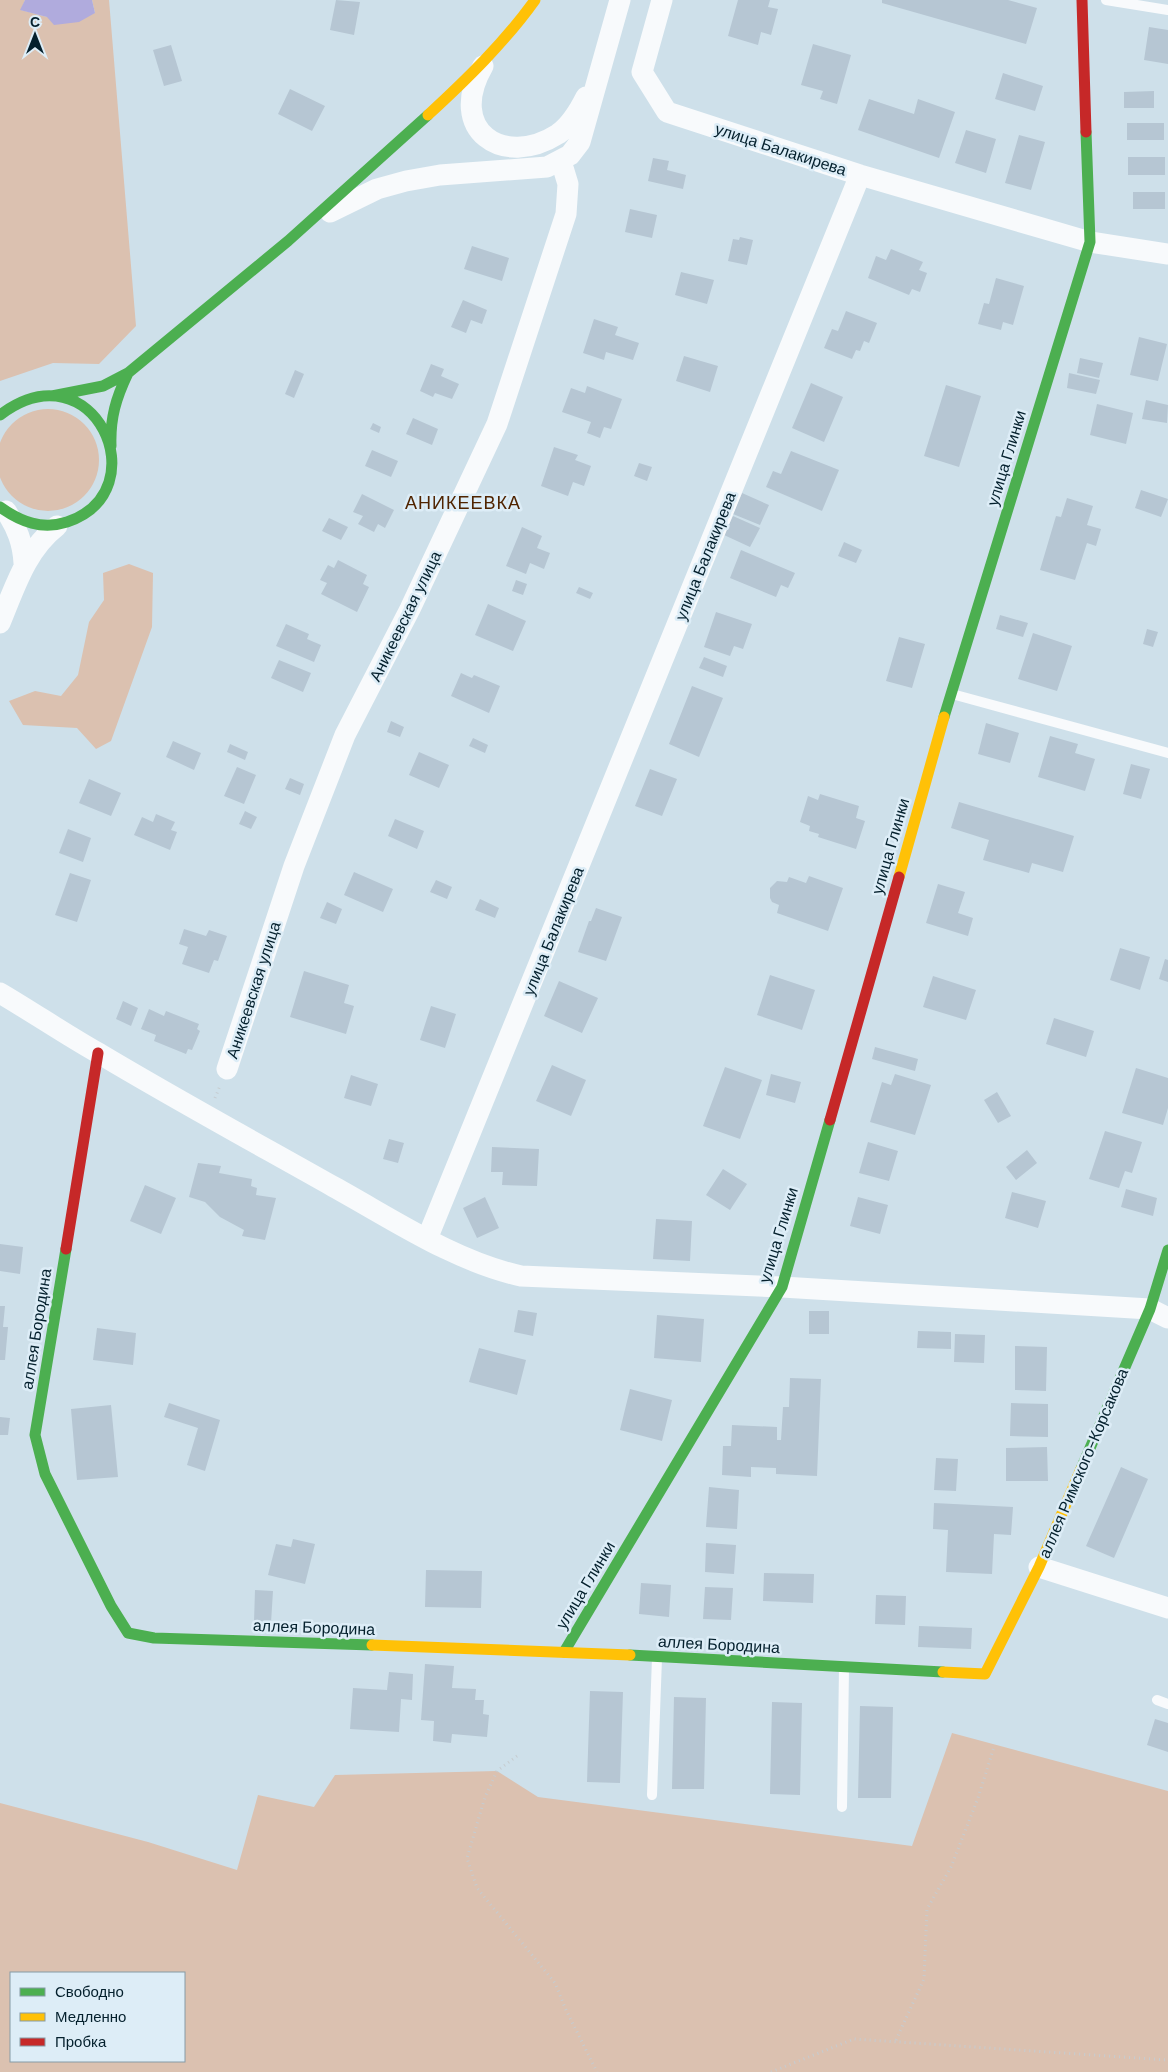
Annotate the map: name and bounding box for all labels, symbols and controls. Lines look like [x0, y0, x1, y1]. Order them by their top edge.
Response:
north arrow [10, 10, 60, 60]
text: С [30, 13, 40, 31]
street label: улица Балакирева [713, 118, 849, 181]
street label: улица Глинки [982, 408, 1031, 509]
street label: улица Балакирева [670, 489, 741, 624]
district label: АНИКЕЕВКА [405, 491, 521, 515]
street label: Аникеевская улица [365, 547, 446, 685]
street label: улица Глинки [867, 796, 914, 897]
street label: улица Балакирева [518, 864, 589, 999]
street label: Аникеевская улица [221, 919, 286, 1061]
street label: улица Глинки [754, 1185, 803, 1286]
street label: аллея Бородина [17, 1267, 56, 1391]
street label: аллея Римского-Корсакова [1034, 1365, 1133, 1561]
street label: улица Глинки [551, 1537, 620, 1633]
street label: аллея Бородина [253, 1615, 376, 1640]
street label: аллея Бородина [657, 1631, 781, 1658]
legend [10, 1972, 185, 2062]
text: Свободно [55, 1982, 124, 2002]
text: Медленно [55, 2007, 126, 2027]
text: Пробка [55, 2032, 107, 2052]

